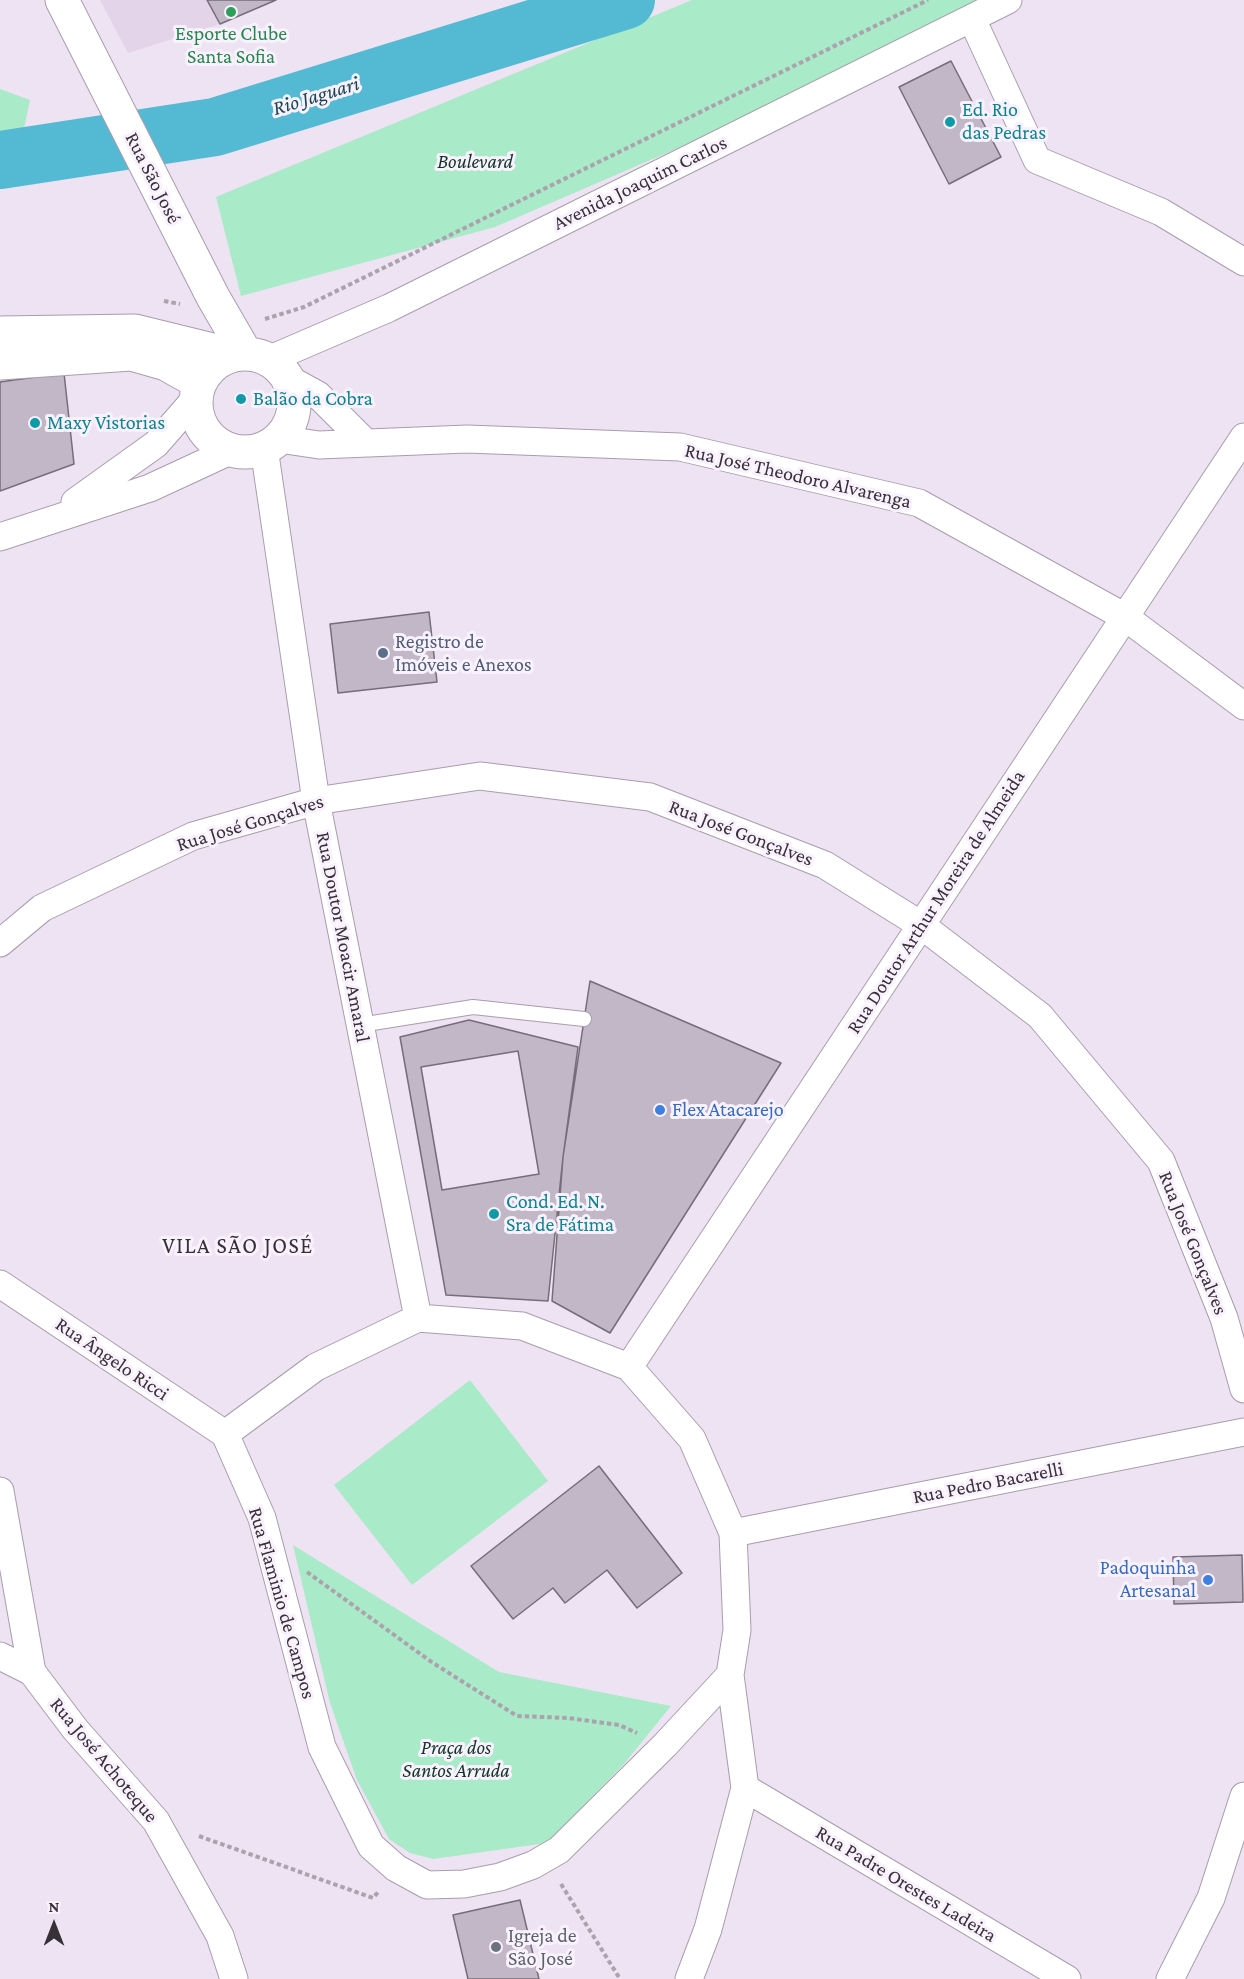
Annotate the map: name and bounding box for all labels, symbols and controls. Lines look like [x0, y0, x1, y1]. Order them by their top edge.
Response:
marker: Esporte Clube Santa Sofia [224, 5, 238, 19]
place label: Esporte Clube Santa Sofia [175, 22, 287, 69]
water label: Rio Jaguari [270, 71, 362, 121]
place label: Ed. Rio das Pedras [962, 98, 1046, 145]
marker: Ed. Rio das Pedras [943, 115, 957, 129]
street label: Rua São José [120, 128, 186, 228]
street label: Avenida Joaquim Carlos [549, 131, 731, 235]
park label: Boulevard [437, 150, 513, 174]
place label: Balão da Cobra [253, 387, 373, 411]
marker: Balão da Cobra [234, 392, 248, 406]
place label: Maxy Vistorias [47, 411, 165, 435]
marker: Maxy Vistorias [28, 416, 42, 430]
street label: Rua José Theodoro Alvarenga [682, 438, 914, 514]
place label: Registro de Imóveis e Anexos [395, 630, 532, 677]
marker: Registro de Imóveis e Anexos [376, 646, 390, 660]
street label: Rua Doutor Arthur Moreira de Almeida [842, 766, 1030, 1038]
street label: Rua José Gonçalves [174, 789, 326, 857]
street label: Rua José Gonçalves [666, 794, 816, 872]
street label: Rua Doutor Moacir Amaral [311, 830, 375, 1044]
place label: Flex Atacarejo [672, 1098, 784, 1122]
marker: Flex Atacarejo [653, 1103, 667, 1117]
street label: Rua José Gonçalves [1153, 1168, 1233, 1318]
place label: Cond. Ed. N. Sra de Fátima [506, 1190, 614, 1237]
marker: Cond. Ed. N. Sra de Fátima [487, 1207, 501, 1221]
district label: VILA SÃO JOSÉ [162, 1233, 314, 1259]
street label: Rua Ângelo Ricci [51, 1312, 173, 1406]
street label: Rua Pedro Bacarelli [911, 1457, 1065, 1509]
street label: Rua Flaminio de Campos [243, 1504, 321, 1702]
place label: Padoquinha Artesanal [1100, 1556, 1196, 1603]
marker: Padoquinha Artesanal [1201, 1573, 1215, 1587]
street label: Rua José Achoteque [45, 1693, 163, 1827]
park label: Praça dos Santos Arruda [402, 1736, 510, 1783]
street label: Rua Padre Orestes Ladeira [811, 1821, 1001, 1947]
north arrow [24, 1895, 84, 1955]
text: N [49, 1898, 59, 1915]
place label: Igreja de São José [508, 1924, 576, 1971]
marker: Igreja de São José [489, 1940, 503, 1954]

